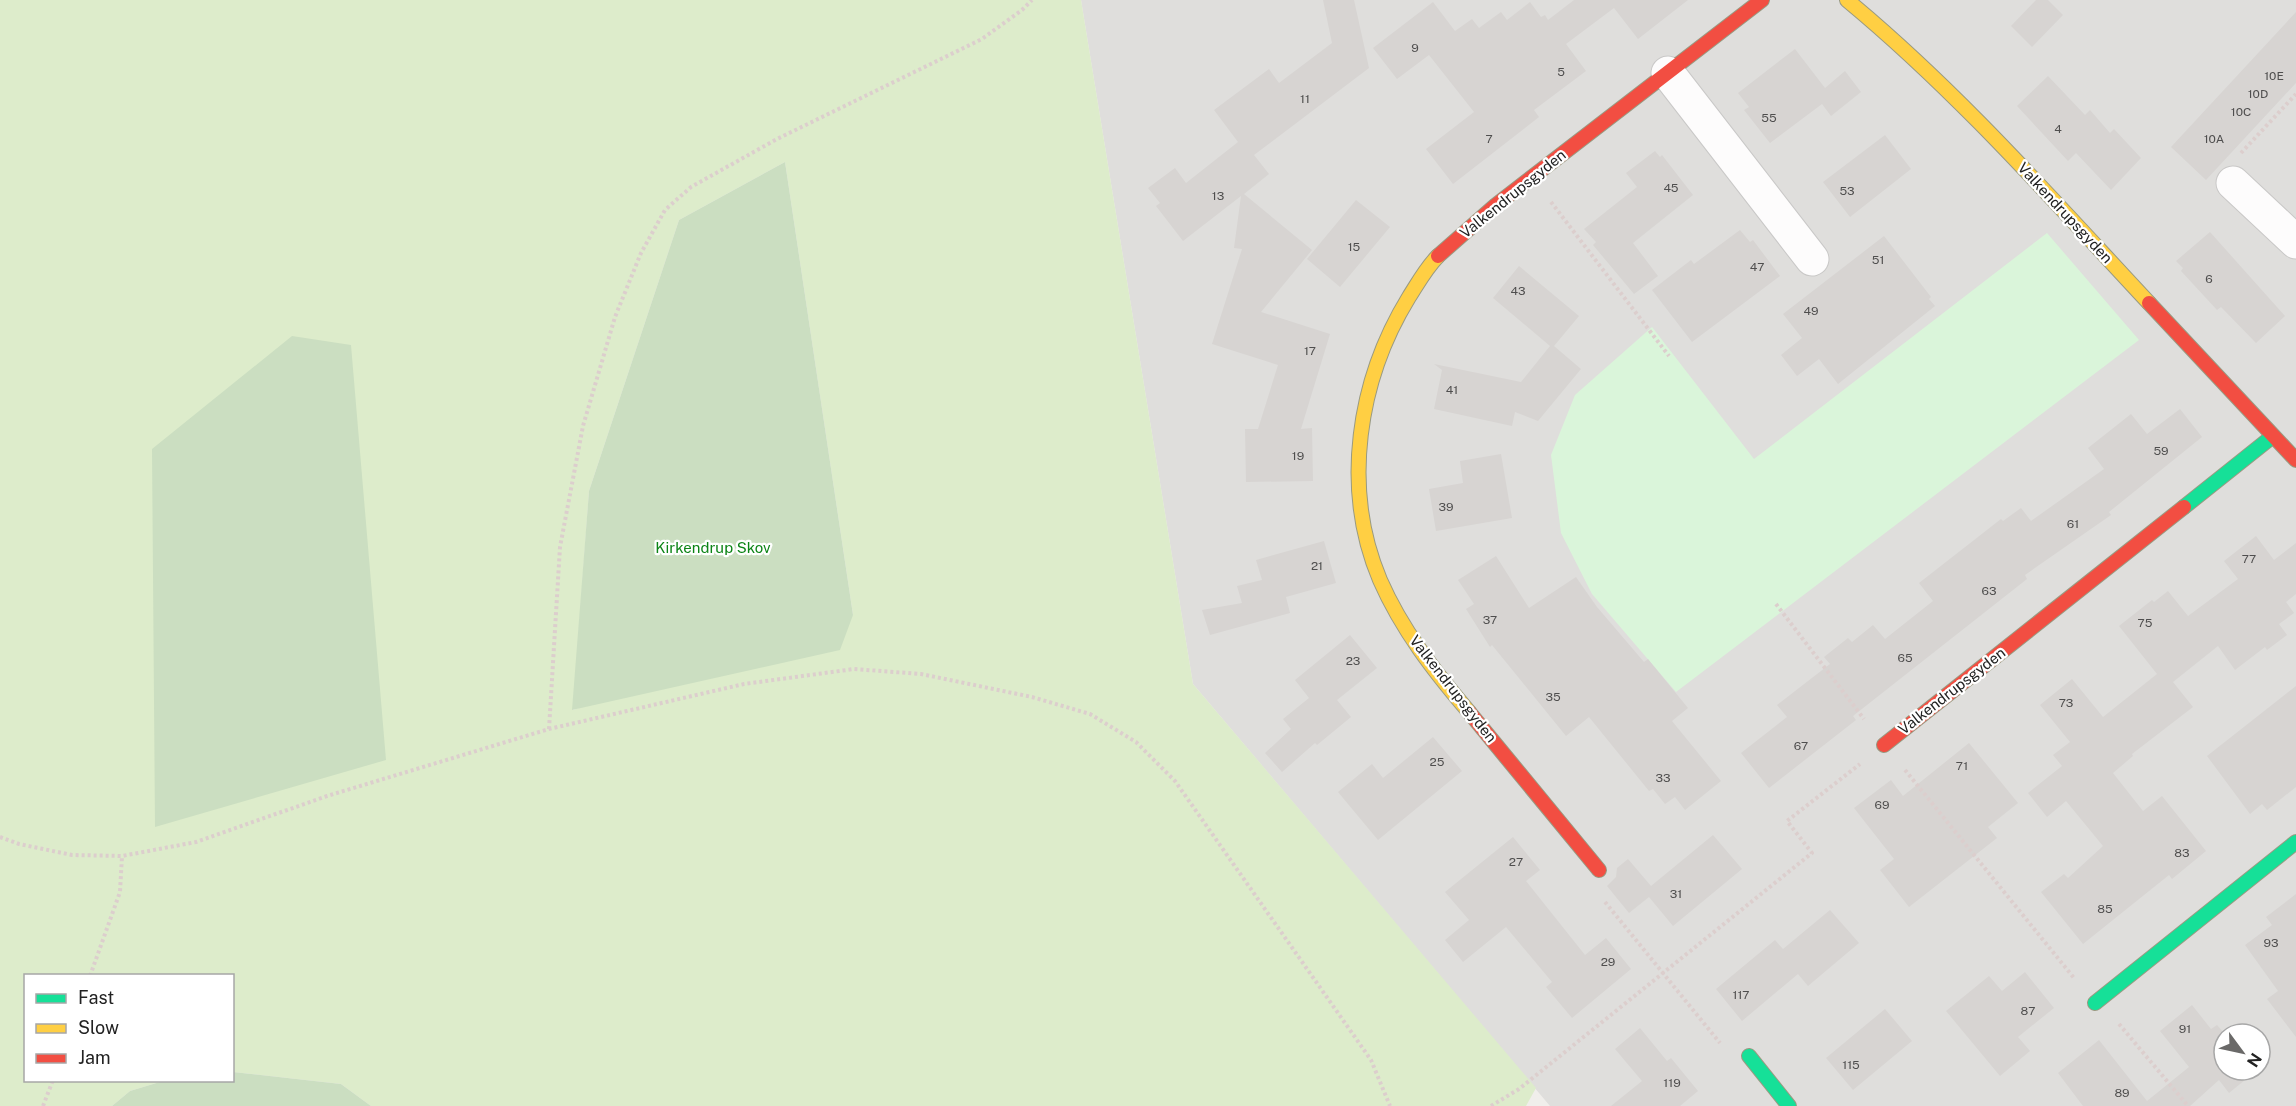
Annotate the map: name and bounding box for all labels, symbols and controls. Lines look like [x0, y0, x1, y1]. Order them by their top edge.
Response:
house number: 9 [1411, 41, 1419, 55]
house number: 5 [1557, 65, 1565, 79]
house number: 10E [2264, 69, 2284, 83]
house number: 10D [2248, 87, 2268, 101]
house number: 11 [1300, 92, 1310, 106]
house number: 10C [2231, 105, 2251, 119]
house number: 55 [1761, 111, 1777, 125]
house number: 4 [2054, 122, 2062, 136]
house number: 7 [1485, 132, 1493, 146]
house number: 10A [2204, 132, 2225, 146]
street label: Valkendrupsgyden [1456, 146, 1569, 241]
street label: Valkendrupsgyden [2015, 159, 2116, 266]
house number: 45 [1663, 181, 1679, 195]
house number: 53 [1839, 184, 1855, 198]
house number: 13 [1212, 189, 1224, 203]
house number: 15 [1348, 240, 1361, 254]
house number: 51 [1872, 253, 1884, 267]
house number: 47 [1750, 260, 1764, 274]
house number: 6 [2205, 272, 2213, 286]
house number: 43 [1510, 284, 1526, 298]
house number: 49 [1803, 304, 1819, 318]
house number: 17 [1304, 344, 1316, 358]
house number: 41 [1446, 383, 1458, 397]
house number: 59 [2153, 444, 2169, 458]
house number: 19 [1292, 449, 1304, 463]
house number: 39 [1439, 500, 1453, 514]
house number: 61 [2067, 517, 2079, 531]
park label: Kirkendrup Skov [655, 539, 771, 556]
house number: 77 [2242, 552, 2256, 566]
house number: 21 [1311, 559, 1323, 573]
house number: 63 [1982, 584, 1996, 598]
house number: 37 [1483, 613, 1497, 627]
house number: 75 [2138, 616, 2153, 630]
street label: Valkendrupsgyden [1406, 632, 1500, 746]
street label: Valkendrupsgyden [1895, 644, 2009, 738]
house number: 65 [1897, 651, 1913, 665]
house number: 23 [1346, 654, 1360, 668]
house number: 35 [1545, 690, 1561, 704]
house number: 73 [2059, 696, 2073, 710]
house number: 67 [1794, 739, 1808, 753]
house number: 25 [1430, 755, 1445, 769]
house number: 71 [1956, 759, 1968, 773]
house number: 33 [1655, 771, 1671, 785]
house number: 69 [1875, 798, 1889, 812]
house number: 83 [2174, 846, 2190, 860]
house number: 27 [1509, 855, 1523, 869]
house number: 31 [1670, 887, 1682, 901]
house number: 85 [2097, 902, 2113, 916]
house number: 93 [2264, 936, 2278, 950]
house number: 29 [1601, 955, 1615, 969]
legend [24, 974, 234, 1082]
text: Fast [78, 987, 114, 1008]
house number: 117 [1733, 988, 1749, 1002]
house number: 87 [2021, 1004, 2035, 1018]
text: Slow [78, 1017, 119, 1038]
house number: 91 [2179, 1022, 2191, 1036]
north arrow [2212, 1022, 2272, 1082]
text: Jam [78, 1047, 111, 1068]
text: N [2243, 1049, 2266, 1070]
house number: 115 [1842, 1058, 1860, 1072]
house number: 119 [1663, 1076, 1681, 1090]
house number: 89 [2114, 1086, 2130, 1100]

